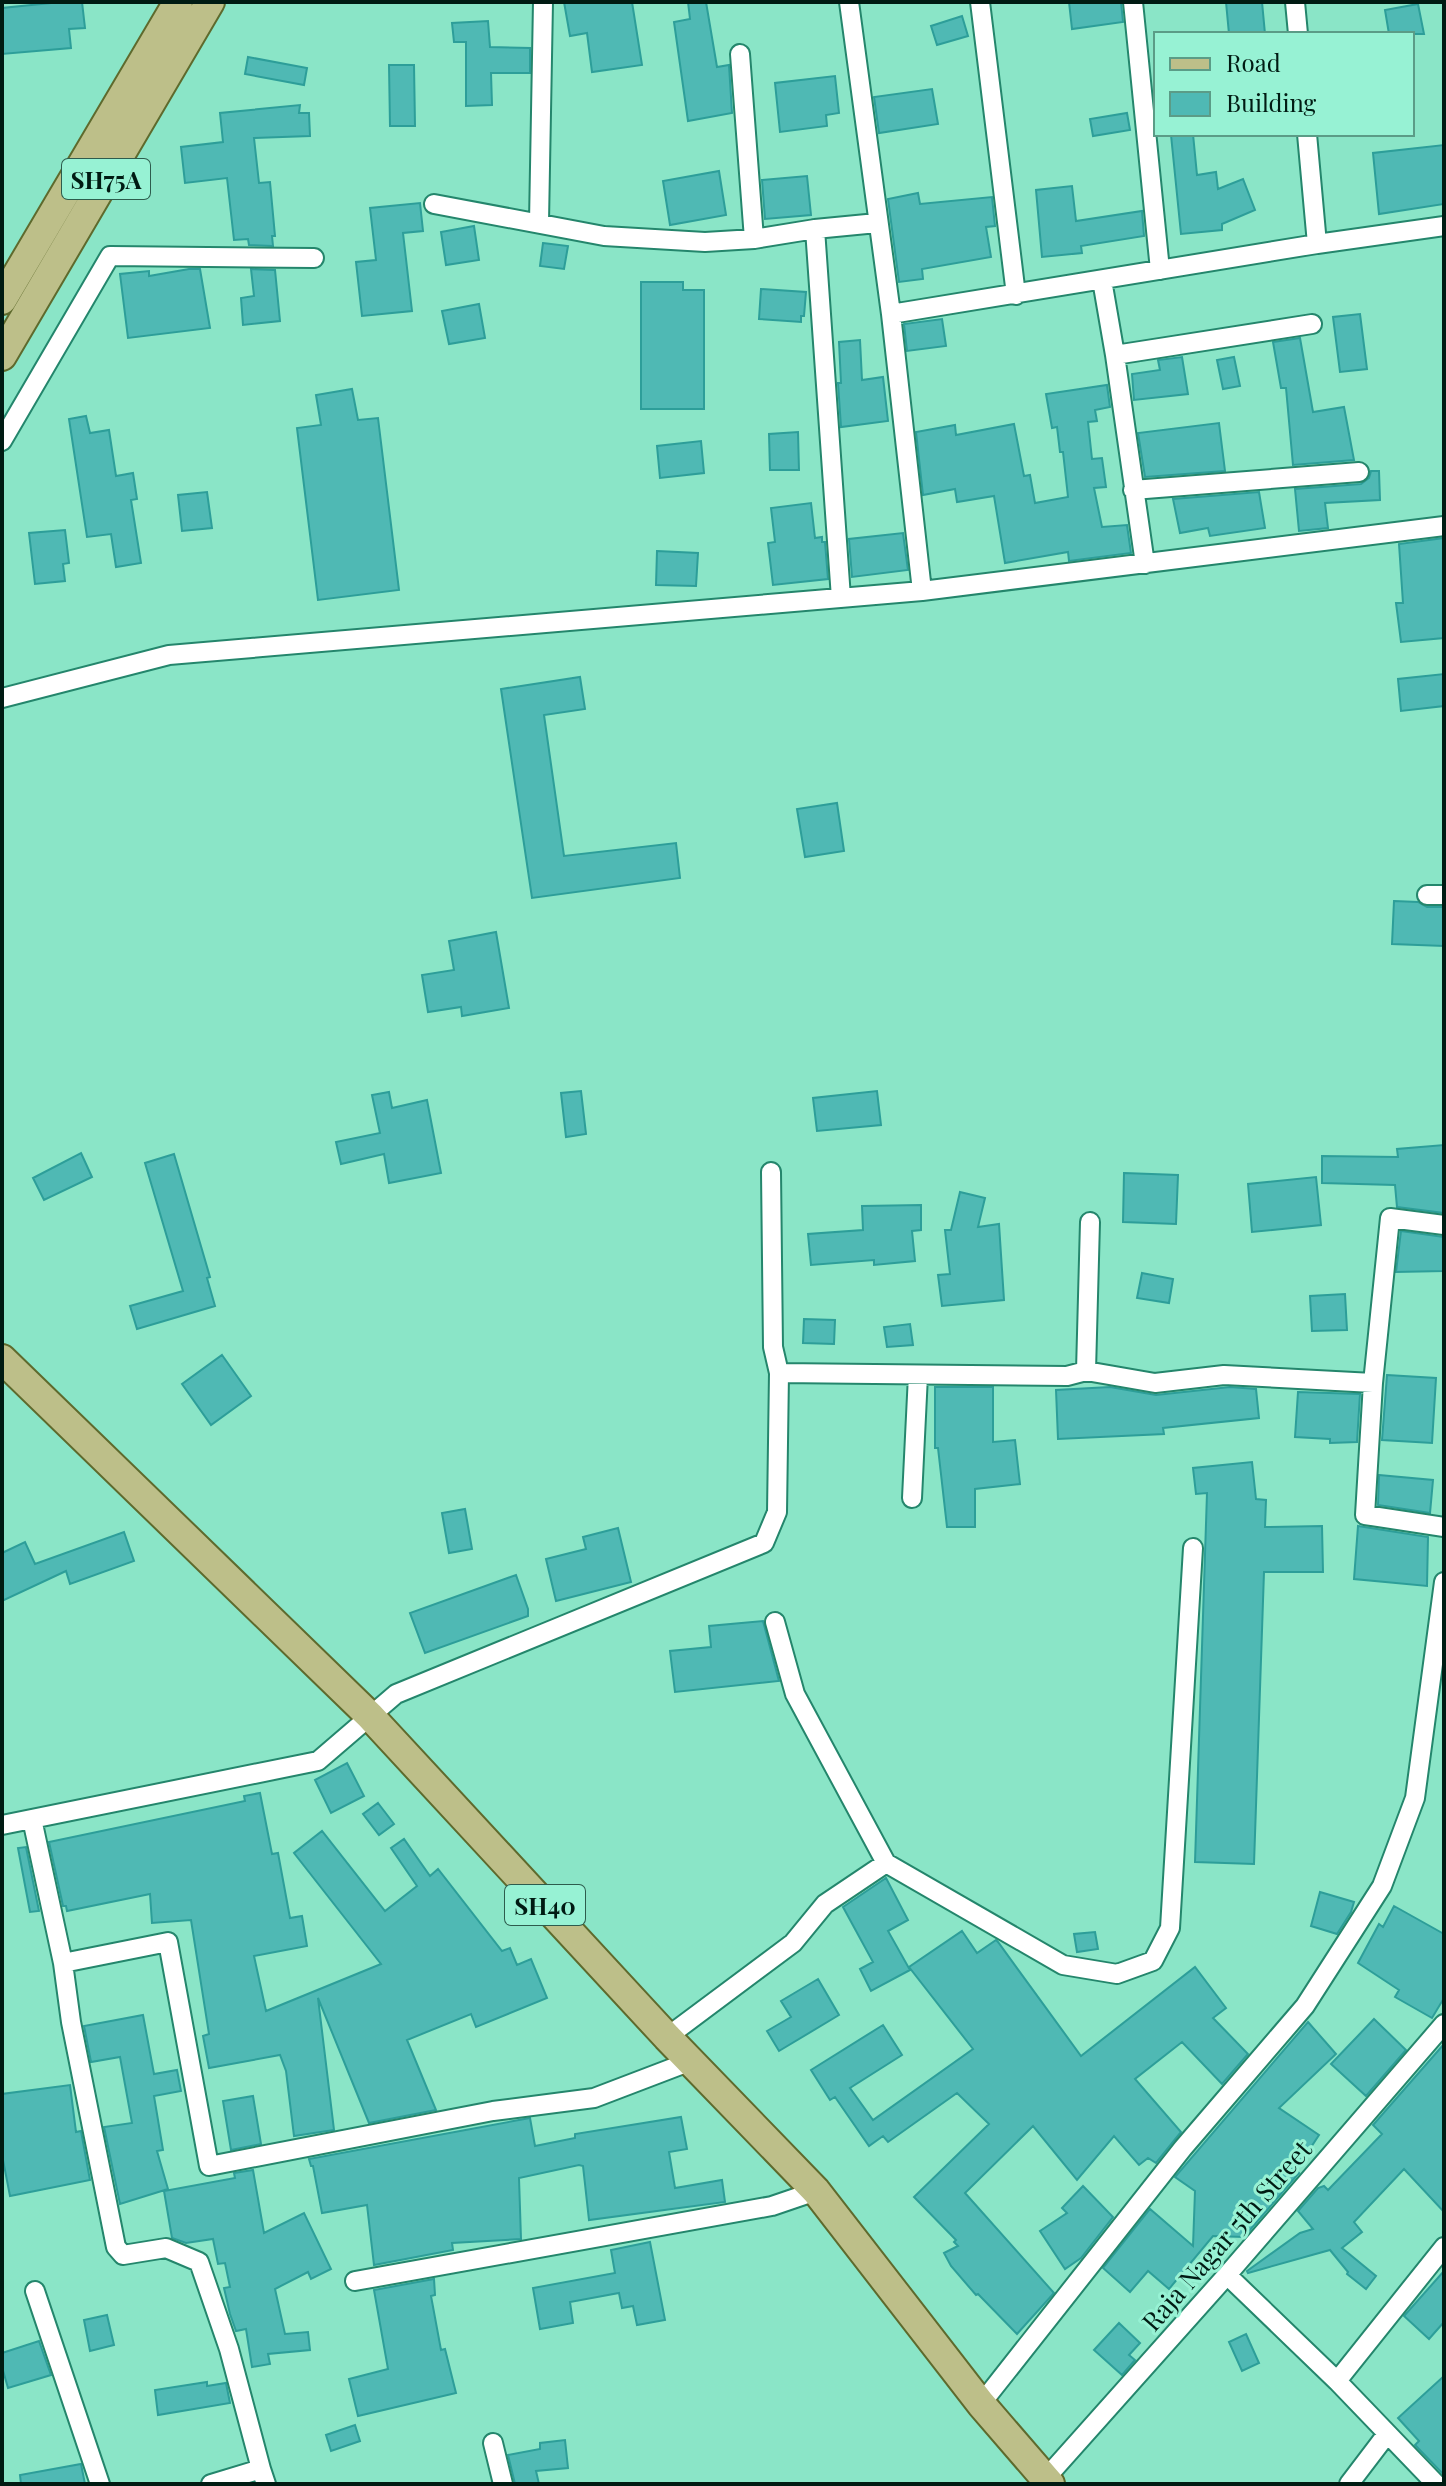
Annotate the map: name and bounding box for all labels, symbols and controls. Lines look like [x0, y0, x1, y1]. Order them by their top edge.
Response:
legend [1154, 32, 1414, 136]
text: Road [1226, 46, 1281, 78]
text: Building [1226, 86, 1317, 118]
road number: SH75A [62, 159, 150, 199]
road number: SH40 [505, 1885, 585, 1925]
street label: Raja Nagar 5th Street [1133, 2132, 1319, 2338]

